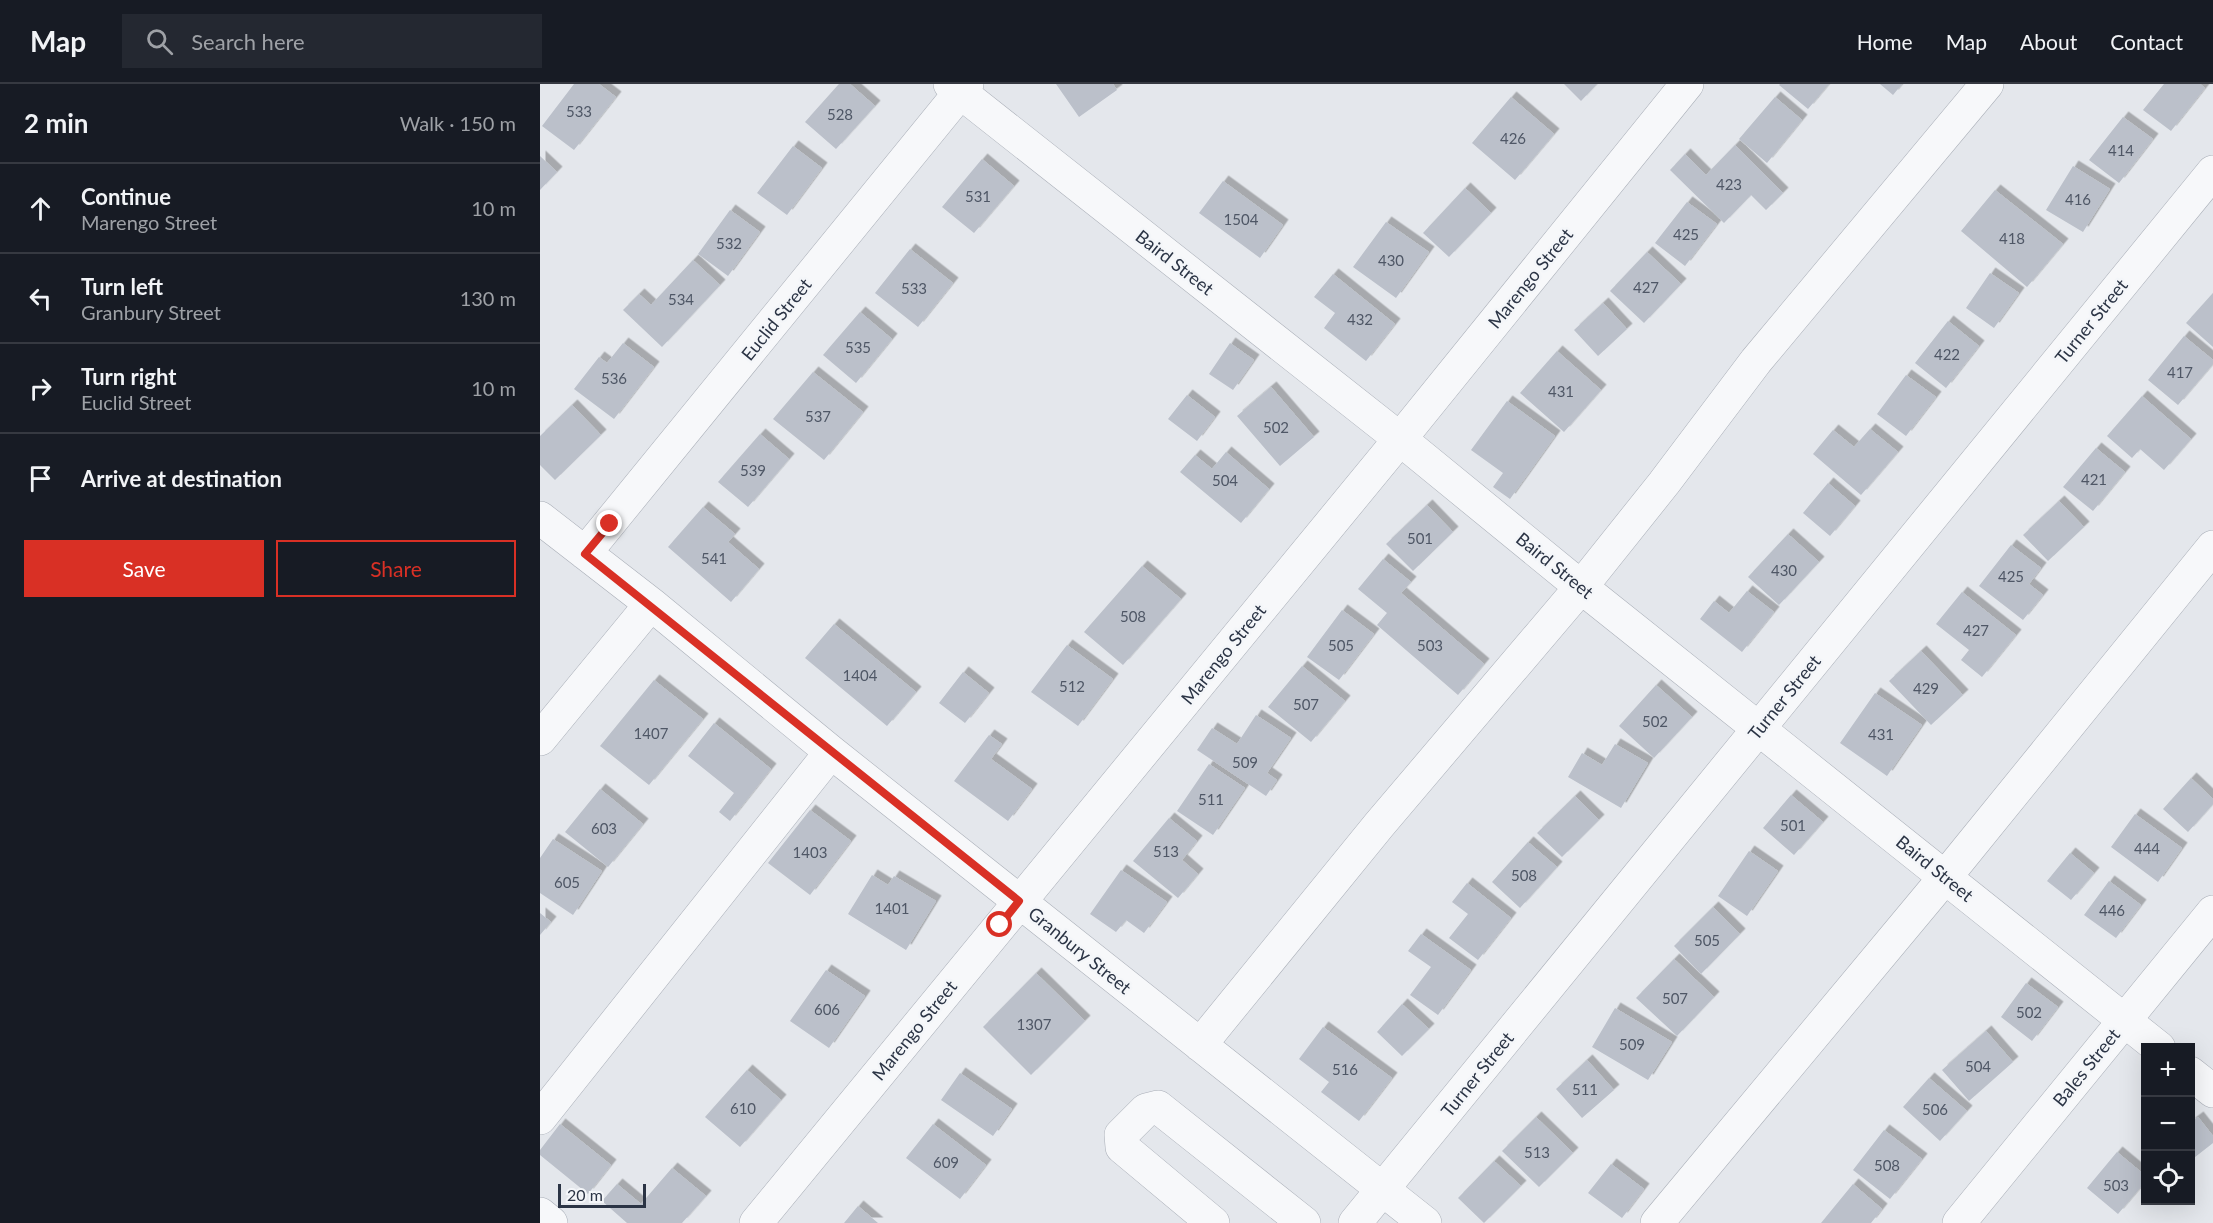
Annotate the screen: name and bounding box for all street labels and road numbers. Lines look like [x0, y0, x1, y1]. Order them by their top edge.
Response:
street label: Marengo Street [1483, 223, 1577, 333]
street label: Baird Street [1132, 225, 1219, 300]
street label: Euclid Street [736, 273, 816, 365]
street label: Turner Street [2050, 274, 2132, 368]
street label: Baird Street [1512, 527, 1598, 603]
street label: Marengo Street [1176, 599, 1270, 709]
street label: Turner Street [1743, 650, 1825, 744]
street label: Baird Street [1892, 830, 1978, 906]
street label: Granbury Street [1024, 902, 1136, 999]
street label: Marengo Street [867, 975, 961, 1085]
street label: Bales Street [2048, 1023, 2124, 1110]
street label: Turner Street [1436, 1027, 1518, 1121]

